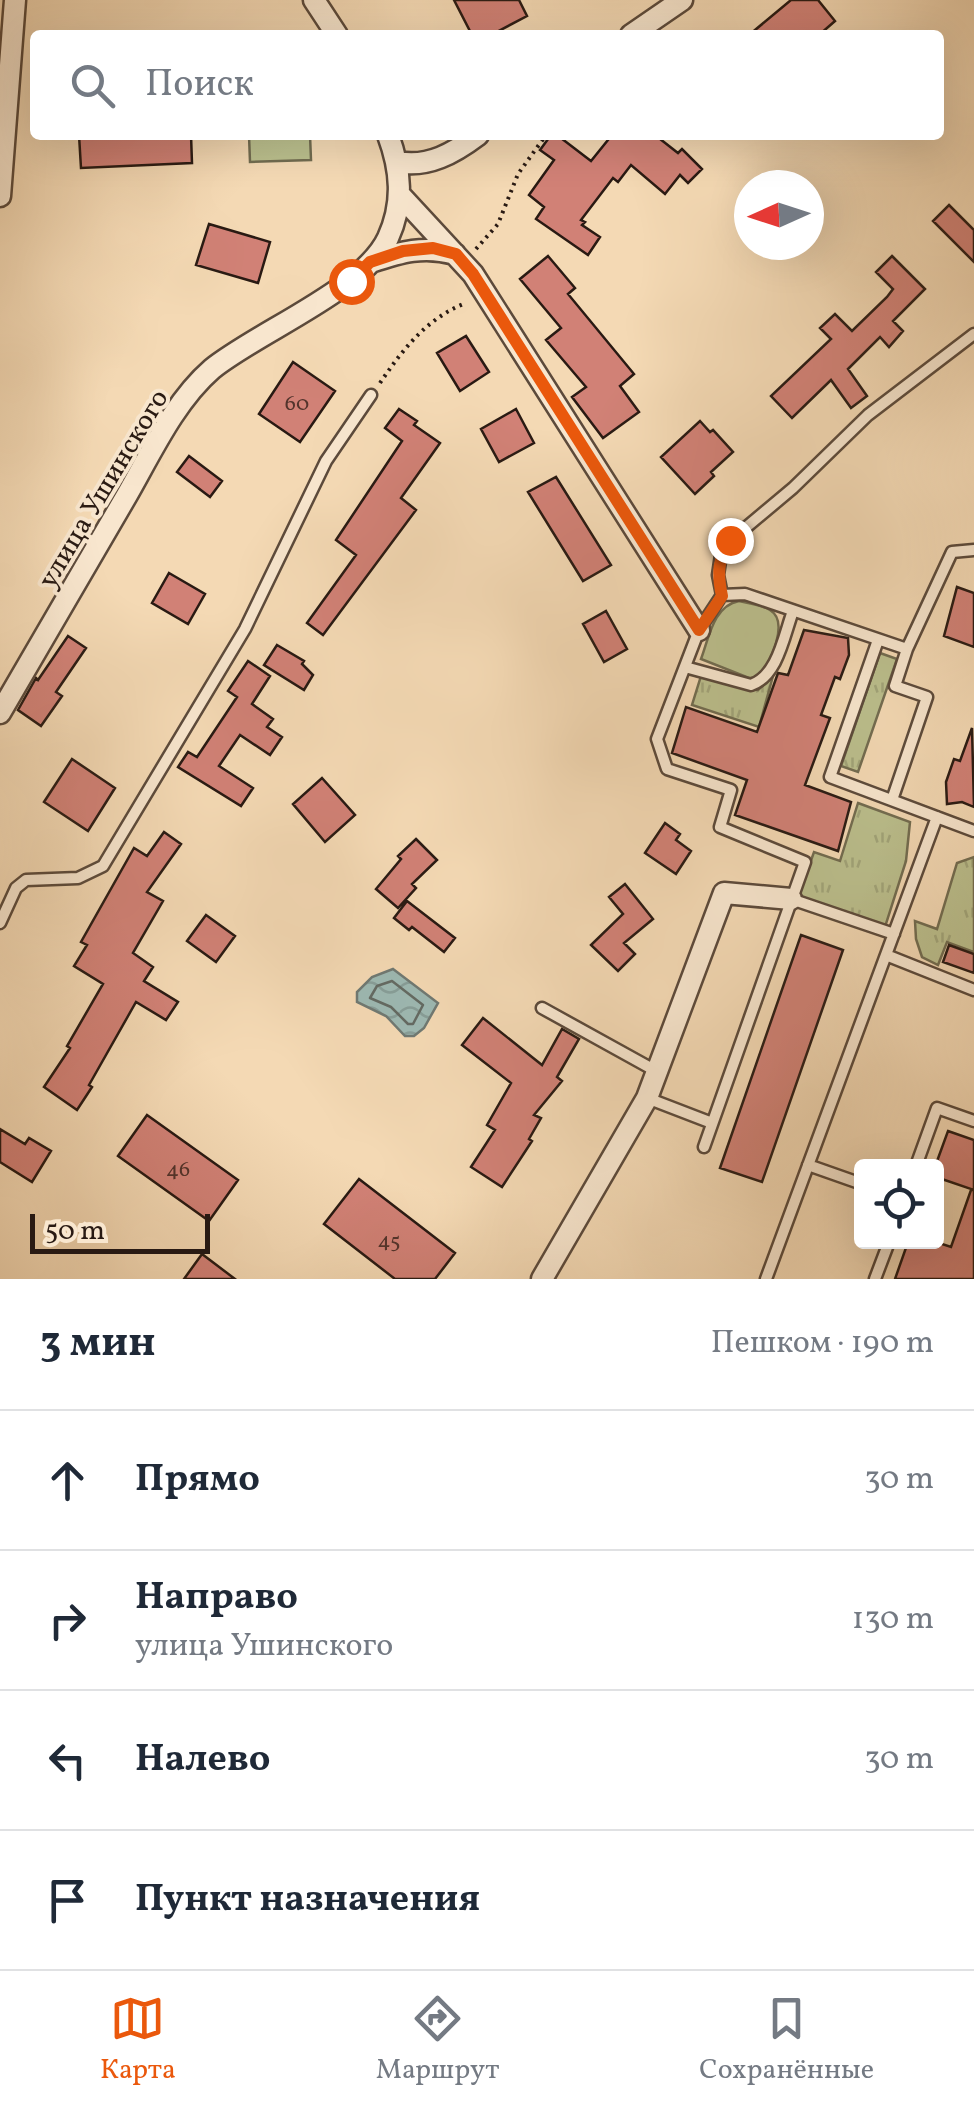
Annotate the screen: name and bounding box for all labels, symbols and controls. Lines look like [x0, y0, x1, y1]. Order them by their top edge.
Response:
search box [30, 30, 944, 140]
icon: search [65, 58, 120, 113]
text: Поиск [145, 59, 254, 112]
north arrow [734, 170, 824, 260]
route start [329, 259, 375, 305]
street label: улица Ушинского [29, 382, 179, 596]
house number: 60 [285, 389, 309, 420]
route end [708, 518, 754, 564]
house number: 46 [166, 1155, 190, 1186]
map controls [854, 1159, 944, 1249]
button: locate [854, 1159, 944, 1249]
scale bar [30, 1209, 210, 1254]
text: 50 m [45, 1212, 105, 1251]
house number: 45 [377, 1226, 401, 1257]
text: 3 мин [40, 1315, 156, 1374]
text: Пешком · 190 m [711, 1322, 934, 1366]
icon: ahead [40, 1453, 95, 1508]
text: Прямо [135, 1454, 260, 1507]
text: 30 m [864, 1458, 934, 1502]
text: Направо [135, 1572, 298, 1625]
icon: right [40, 1593, 95, 1648]
text: 130 m [852, 1598, 934, 1642]
text: улица Ушинского [135, 1625, 393, 1669]
icon: left [40, 1733, 95, 1788]
text: Налево [135, 1734, 271, 1787]
text: 30 m [864, 1738, 934, 1782]
icon: arrive [40, 1873, 95, 1928]
text: Пункт назначения [135, 1874, 480, 1927]
tab: Карта [100, 1991, 176, 2090]
tab: Маршрут [376, 1991, 499, 2090]
tab: Сохранённые [699, 1991, 874, 2090]

